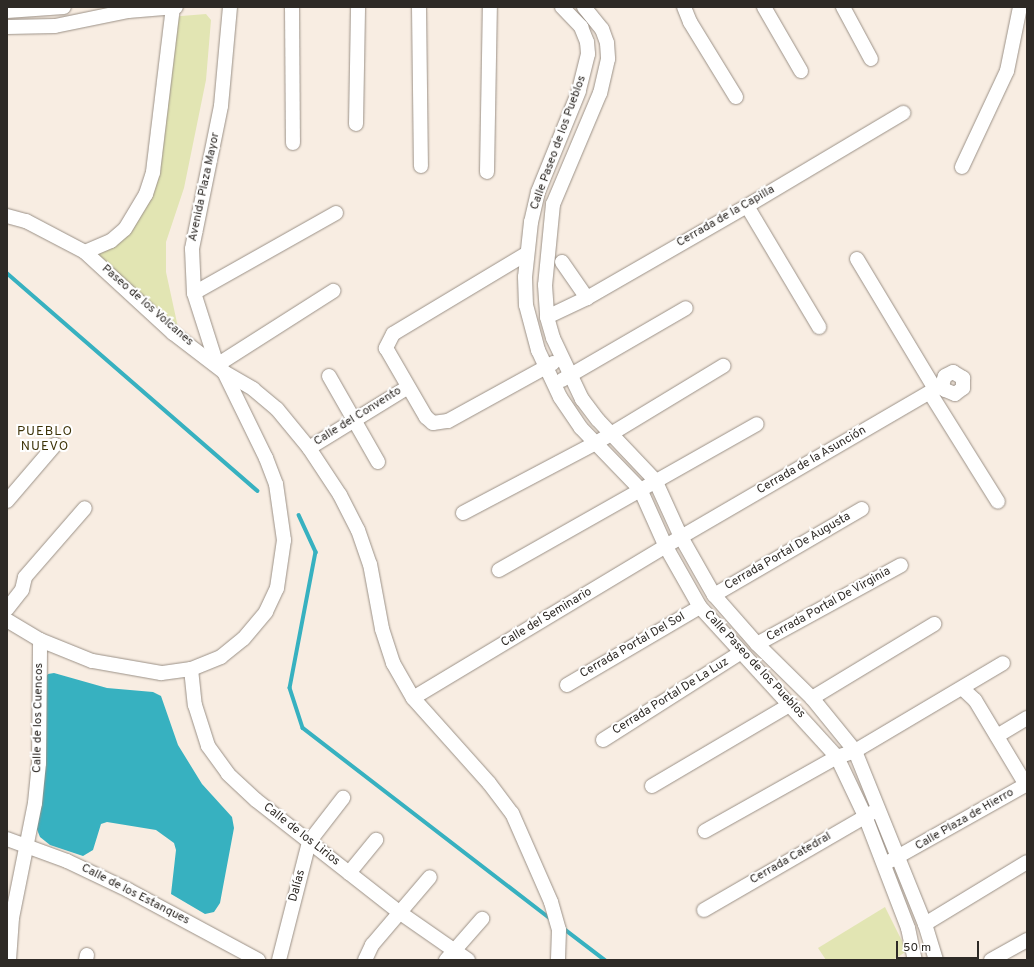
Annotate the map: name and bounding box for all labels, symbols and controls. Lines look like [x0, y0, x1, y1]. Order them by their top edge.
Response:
street label: Calle Paseo de los Pueblos [528, 74, 590, 212]
street label: Avenida Plaza Mayor [186, 131, 224, 243]
street label: Cerrada de la Capilla [674, 183, 778, 251]
street label: Paseo de los Volcanes [98, 262, 196, 350]
street label: Calle del Convento [312, 384, 404, 450]
street label: Cerrada de la Asunción [755, 424, 869, 498]
district label: PUEBLO NUEVO [17, 425, 73, 456]
street label: Cerrada Portal De Augusta [722, 510, 854, 594]
street label: Cerrada Portal De Virginia [764, 565, 894, 645]
street label: Calle del Seminario [499, 585, 595, 651]
street label: Calle Paseo de los Pueblos [700, 608, 808, 722]
street label: Cerrada Portal Del Sol [578, 610, 688, 682]
street label: Cerrada Portal De La Luz [610, 655, 732, 739]
street label: Calle de los Cuencos [31, 663, 47, 773]
street label: Calle Plaza de Hierro [913, 786, 1017, 854]
street label: Calle de los Lirios [260, 801, 342, 869]
street label: Cerrada Catedral [748, 830, 834, 888]
street label: Calle de los Estanques [78, 861, 192, 929]
street label: Dalías [287, 868, 309, 904]
scale bar [898, 933, 981, 959]
text: 50 m [903, 940, 931, 956]

